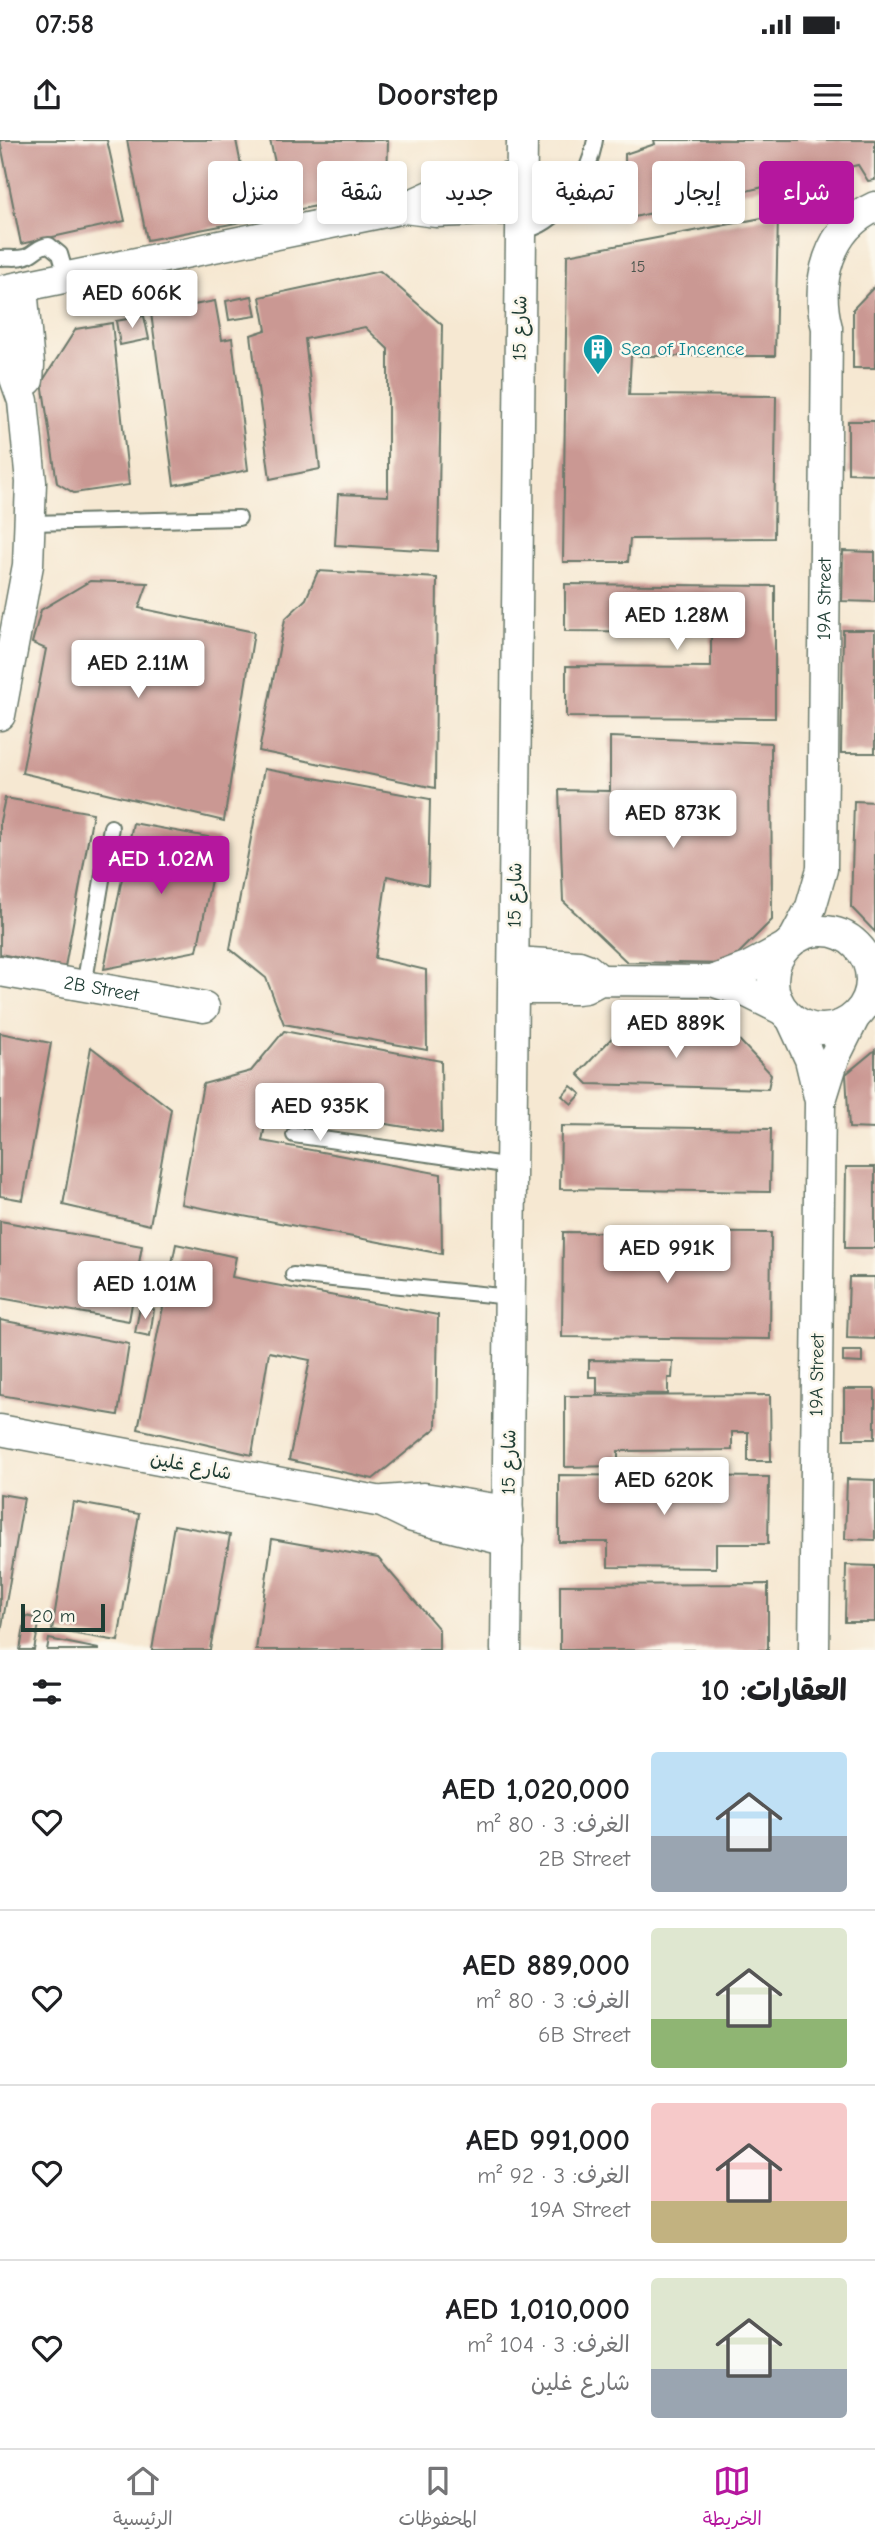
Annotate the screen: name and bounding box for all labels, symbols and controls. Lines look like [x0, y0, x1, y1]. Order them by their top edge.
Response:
text: 07:58 [35, 10, 94, 40]
icon: share [28, 76, 66, 114]
text: Doorstep [377, 76, 498, 113]
icon: menu [809, 76, 847, 114]
chip: منزل [208, 161, 303, 224]
chip: شقة [317, 161, 407, 224]
chip: جديد [421, 161, 518, 224]
chip: تصفية [532, 161, 638, 224]
chip: إيجار [652, 161, 745, 224]
chip: شراء [759, 161, 854, 224]
house number: 15 [630, 258, 646, 276]
pin: AED 606K [60, 270, 204, 330]
text: AED 606K [82, 279, 182, 306]
street label: شارع 15 [508, 295, 534, 361]
building icon: Sea of Incence [581, 332, 615, 376]
place label: Sea of Incence [621, 338, 745, 360]
street label: 19A Street [813, 557, 836, 640]
pin: AED 1.28M [597, 592, 757, 652]
text: AED 1.28M [625, 601, 729, 628]
pin: AED 2.11M [58, 640, 218, 700]
text: AED 2.11M [87, 649, 189, 676]
pin: AED 873K [601, 790, 745, 850]
text: AED 873K [625, 799, 721, 826]
pin: AED 1.02M [81, 836, 241, 896]
text: AED 1.02M [108, 845, 214, 872]
street label: شارع 15 [503, 862, 529, 928]
street label: 2B Street [62, 971, 141, 1006]
pin: AED 889K [604, 1000, 748, 1060]
text: AED 889K [627, 1009, 725, 1036]
pin: AED 935K [248, 1084, 392, 1143]
text: AED 935K [271, 1092, 369, 1119]
pin: AED 991K [595, 1226, 739, 1285]
text: AED 991K [620, 1234, 714, 1261]
pin: AED 1.01M [65, 1262, 225, 1321]
text: AED 1.01M [94, 1270, 196, 1297]
street label: 19A Street [805, 1333, 829, 1416]
street label: شارع 15 [497, 1429, 523, 1495]
street label: شارع غلين [148, 1447, 233, 1487]
pin: AED 620K [592, 1458, 736, 1517]
text: AED 620K [615, 1466, 713, 1493]
scale bar [21, 1601, 105, 1633]
text: 20 m [32, 1605, 76, 1627]
icon: filters [28, 1673, 66, 1711]
text: العقارات: 10 [701, 1673, 847, 1708]
text: AED 1,020,000 [442, 1772, 630, 1807]
icon: home [707, 1780, 791, 1864]
icon: heart [28, 1803, 66, 1841]
text: الغرف: 3 · 80 m² [476, 1811, 630, 1838]
text: 2B Street [538, 1845, 630, 1872]
text: AED 889,000 [463, 1948, 630, 1983]
icon: home [707, 1956, 791, 2040]
icon: heart [28, 1979, 66, 2017]
text: الغرف: 3 · 80 m² [476, 1987, 630, 2014]
text: 6B Street [538, 2021, 630, 2048]
text: AED 991,000 [466, 2123, 630, 2158]
icon: home [707, 2131, 791, 2215]
icon: heart [28, 2154, 66, 2192]
text: الغرف: 3 · 92 m² [477, 2162, 630, 2189]
text: 19A Street [530, 2196, 630, 2223]
text: AED 1,010,000 [445, 2292, 630, 2327]
icon: home [707, 2306, 791, 2390]
icon: heart [28, 2329, 66, 2367]
text: الغرف: 3 · 104 m² [467, 2331, 630, 2358]
text: شارع غلين [531, 2369, 630, 2396]
tab: الرئيسية [113, 2462, 173, 2535]
tab: المحفوظات [399, 2462, 477, 2535]
tab: الخريطة [703, 2462, 762, 2535]

